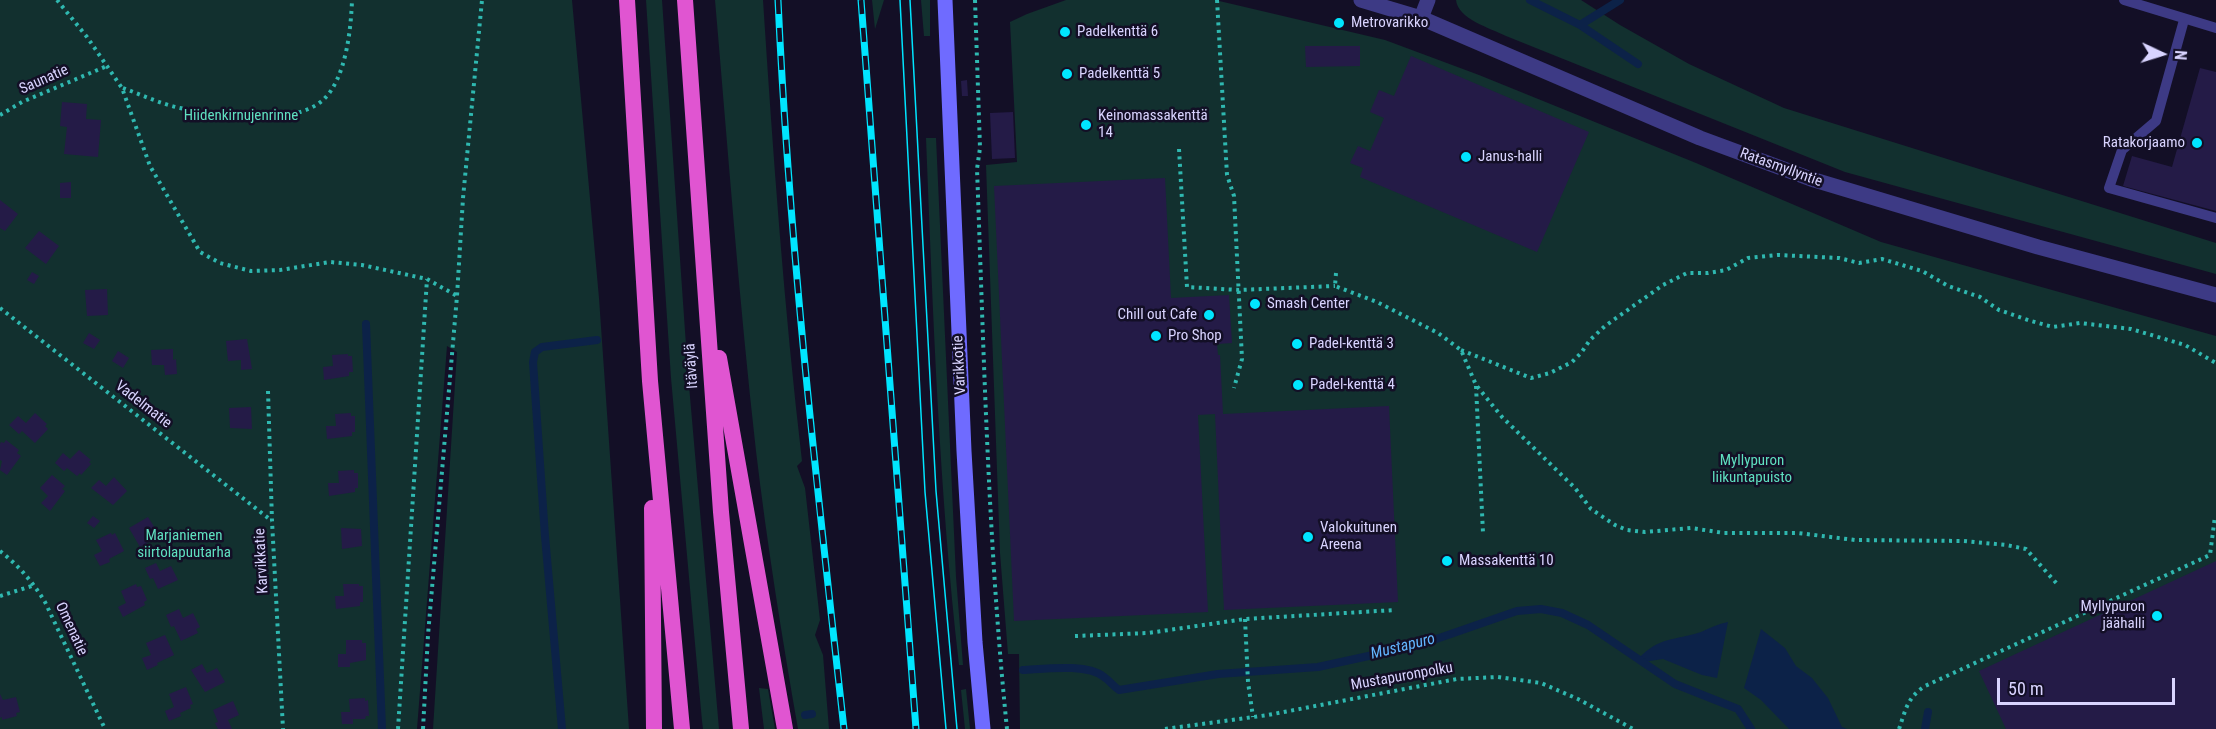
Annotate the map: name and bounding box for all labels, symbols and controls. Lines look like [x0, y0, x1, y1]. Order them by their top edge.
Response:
place label: Metrovarikko [1351, 14, 1428, 32]
marker: Metrovarikko [1332, 16, 1346, 30]
place label: Padelkenttä 6 [1077, 23, 1158, 41]
north arrow [2132, 24, 2192, 84]
marker: Padelkenttä 6 [1058, 25, 1072, 39]
text: N [2171, 50, 2190, 61]
street label: Saunatie [17, 61, 71, 99]
place label: Padelkenttä 5 [1079, 65, 1160, 83]
marker: Padelkenttä 5 [1060, 67, 1074, 81]
park label: Hiidenkirnujenrinne [184, 107, 298, 125]
place label: Keinomassakenttä 14 [1098, 107, 1208, 142]
marker: Keinomassakenttä 14 [1079, 118, 1093, 132]
place label: Ratakorjaamo [2103, 134, 2185, 152]
marker: Ratakorjaamo [2190, 136, 2204, 150]
street label: Ratasmyllyntie [1737, 145, 1825, 191]
place label: Janus-halli [1478, 148, 1542, 166]
marker: Janus-halli [1459, 150, 1473, 164]
place label: Smash Center [1267, 295, 1350, 313]
marker: Smash Center [1248, 297, 1262, 311]
place label: Chill out Cafe [1118, 306, 1197, 324]
marker: Chill out Cafe [1202, 308, 1216, 322]
place label: Pro Shop [1168, 327, 1222, 345]
marker: Pro Shop [1149, 329, 1163, 343]
street label: Varikkotie [949, 335, 971, 395]
place label: Padel-kenttä 3 [1309, 335, 1394, 353]
marker: Padel-kenttä 3 [1290, 337, 1304, 351]
street label: Itäväylä [681, 343, 703, 389]
place label: Padel-kenttä 4 [1310, 376, 1395, 394]
street label: Vadelmatie [111, 377, 175, 433]
marker: Padel-kenttä 4 [1291, 378, 1305, 392]
park label: Myllypuron liikuntapuisto [1712, 452, 1792, 487]
place label: Valokuitunen Areena [1320, 519, 1397, 554]
park label: Marjaniemen siirtolapuutarha [137, 527, 231, 562]
street label: Karvikkatie [251, 528, 273, 594]
marker: Valokuitunen Areena [1301, 530, 1315, 544]
place label: Massakenttä 10 [1459, 552, 1554, 570]
marker: Massakenttä 10 [1440, 554, 1454, 568]
place label: Myllypuron jäähalli [2080, 598, 2145, 633]
street label: Omenatie [51, 600, 91, 658]
marker: Myllypuron jäähalli [2150, 609, 2164, 623]
water label: Mustapuro [1369, 630, 1437, 664]
street label: Mustapuronpolku [1350, 659, 1454, 695]
scale bar [2000, 666, 2178, 704]
text: 50 m [2008, 678, 2043, 699]

